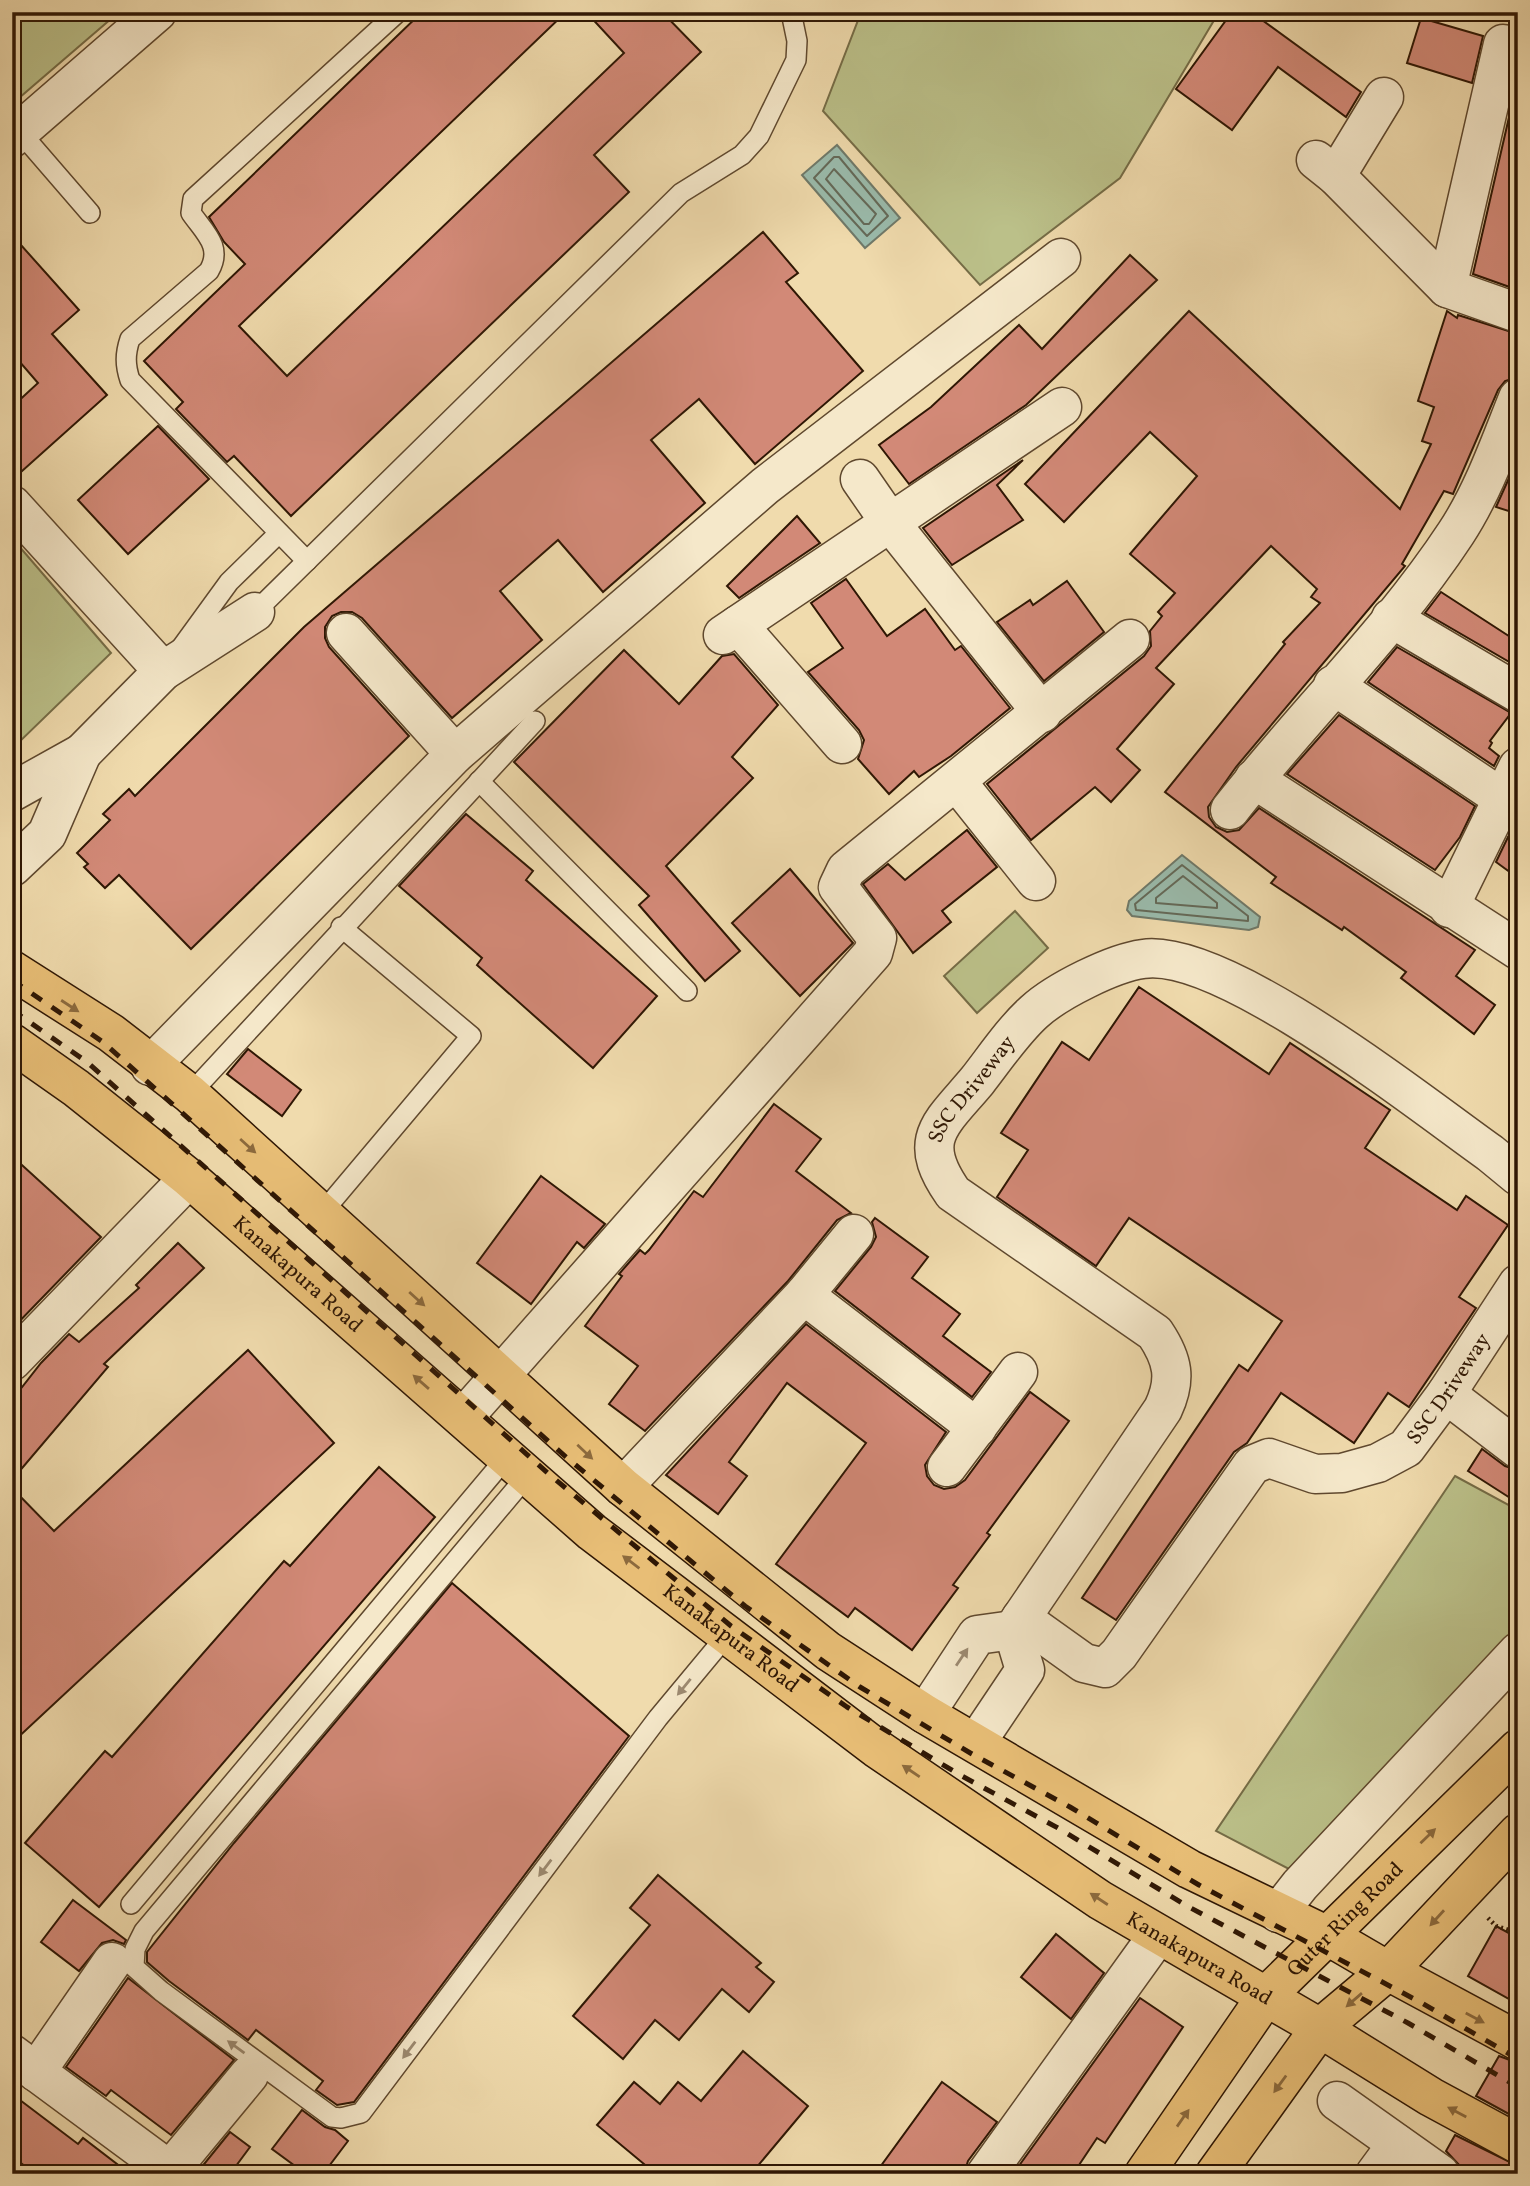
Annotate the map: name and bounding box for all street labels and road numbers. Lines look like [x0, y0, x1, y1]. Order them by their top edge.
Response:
street label: SSC Driveway [922, 1029, 1023, 1147]
street label: Kanakapura Road [226, 1210, 369, 1340]
street label: SSC Driveway [1400, 1327, 1498, 1451]
street label: Kanakapura Road [656, 1578, 805, 1700]
street label: Outer Ring Road [1281, 1856, 1411, 1984]
street label: Kanakapura Road [1121, 1905, 1277, 2013]

